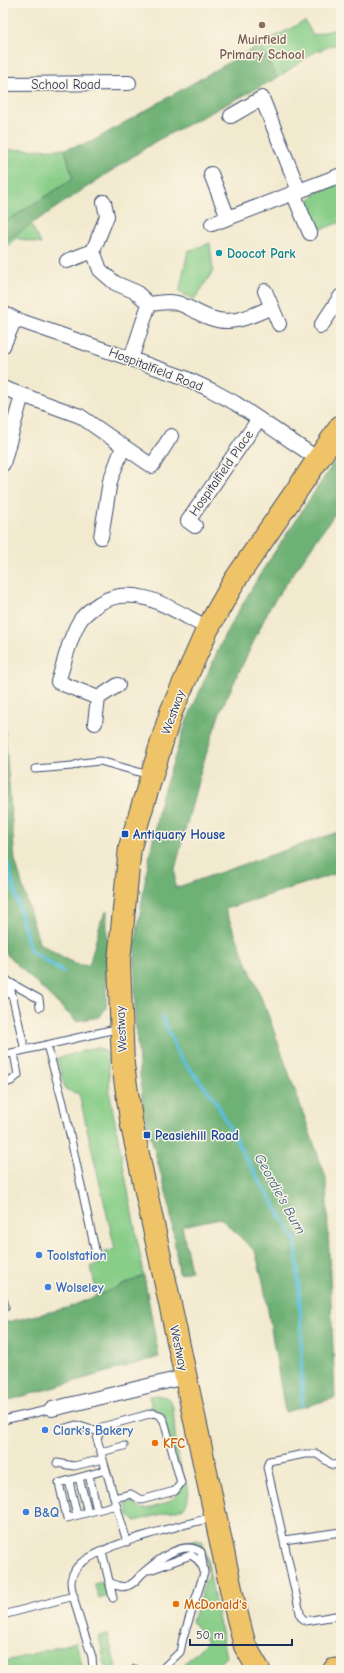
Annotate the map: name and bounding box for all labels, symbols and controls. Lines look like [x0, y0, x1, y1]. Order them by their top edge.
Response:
marker: Muirfield Primary School [257, 20, 267, 30]
place label: Muirfield Primary School [220, 32, 304, 62]
street label: School Road [31, 77, 101, 92]
place label: Doocot Park [227, 246, 296, 261]
marker: Doocot Park [214, 248, 224, 258]
street label: Hospitalfield Road [107, 344, 205, 394]
street label: Hospitalfield Place [186, 427, 256, 519]
street label: Westway [158, 688, 188, 736]
place label: Antiquary House [133, 827, 226, 842]
marker: Antiquary House [120, 829, 130, 839]
street label: Westway [112, 1005, 130, 1052]
place label: Peasiehill Road [155, 1128, 239, 1143]
marker: Peasiehill Road [142, 1130, 152, 1140]
water label: Geordie's Burn [251, 1151, 309, 1237]
place label: Toolstation [47, 1248, 107, 1263]
marker: Toolstation [34, 1250, 44, 1260]
place label: Wolseley [56, 1280, 104, 1295]
marker: Wolseley [43, 1282, 53, 1292]
street label: Westway [167, 1324, 191, 1372]
place label: Clark's Bakery [53, 1423, 133, 1438]
marker: Clark's Bakery [40, 1425, 50, 1435]
place label: KFC [163, 1436, 185, 1451]
marker: KFC [150, 1438, 160, 1448]
place label: B&Q [34, 1505, 59, 1520]
marker: B&Q [21, 1507, 31, 1517]
place label: McDonald's [184, 1597, 248, 1612]
marker: McDonald's [171, 1599, 181, 1609]
scale bar [190, 1621, 292, 1647]
text: 50 m [196, 1628, 224, 1642]

